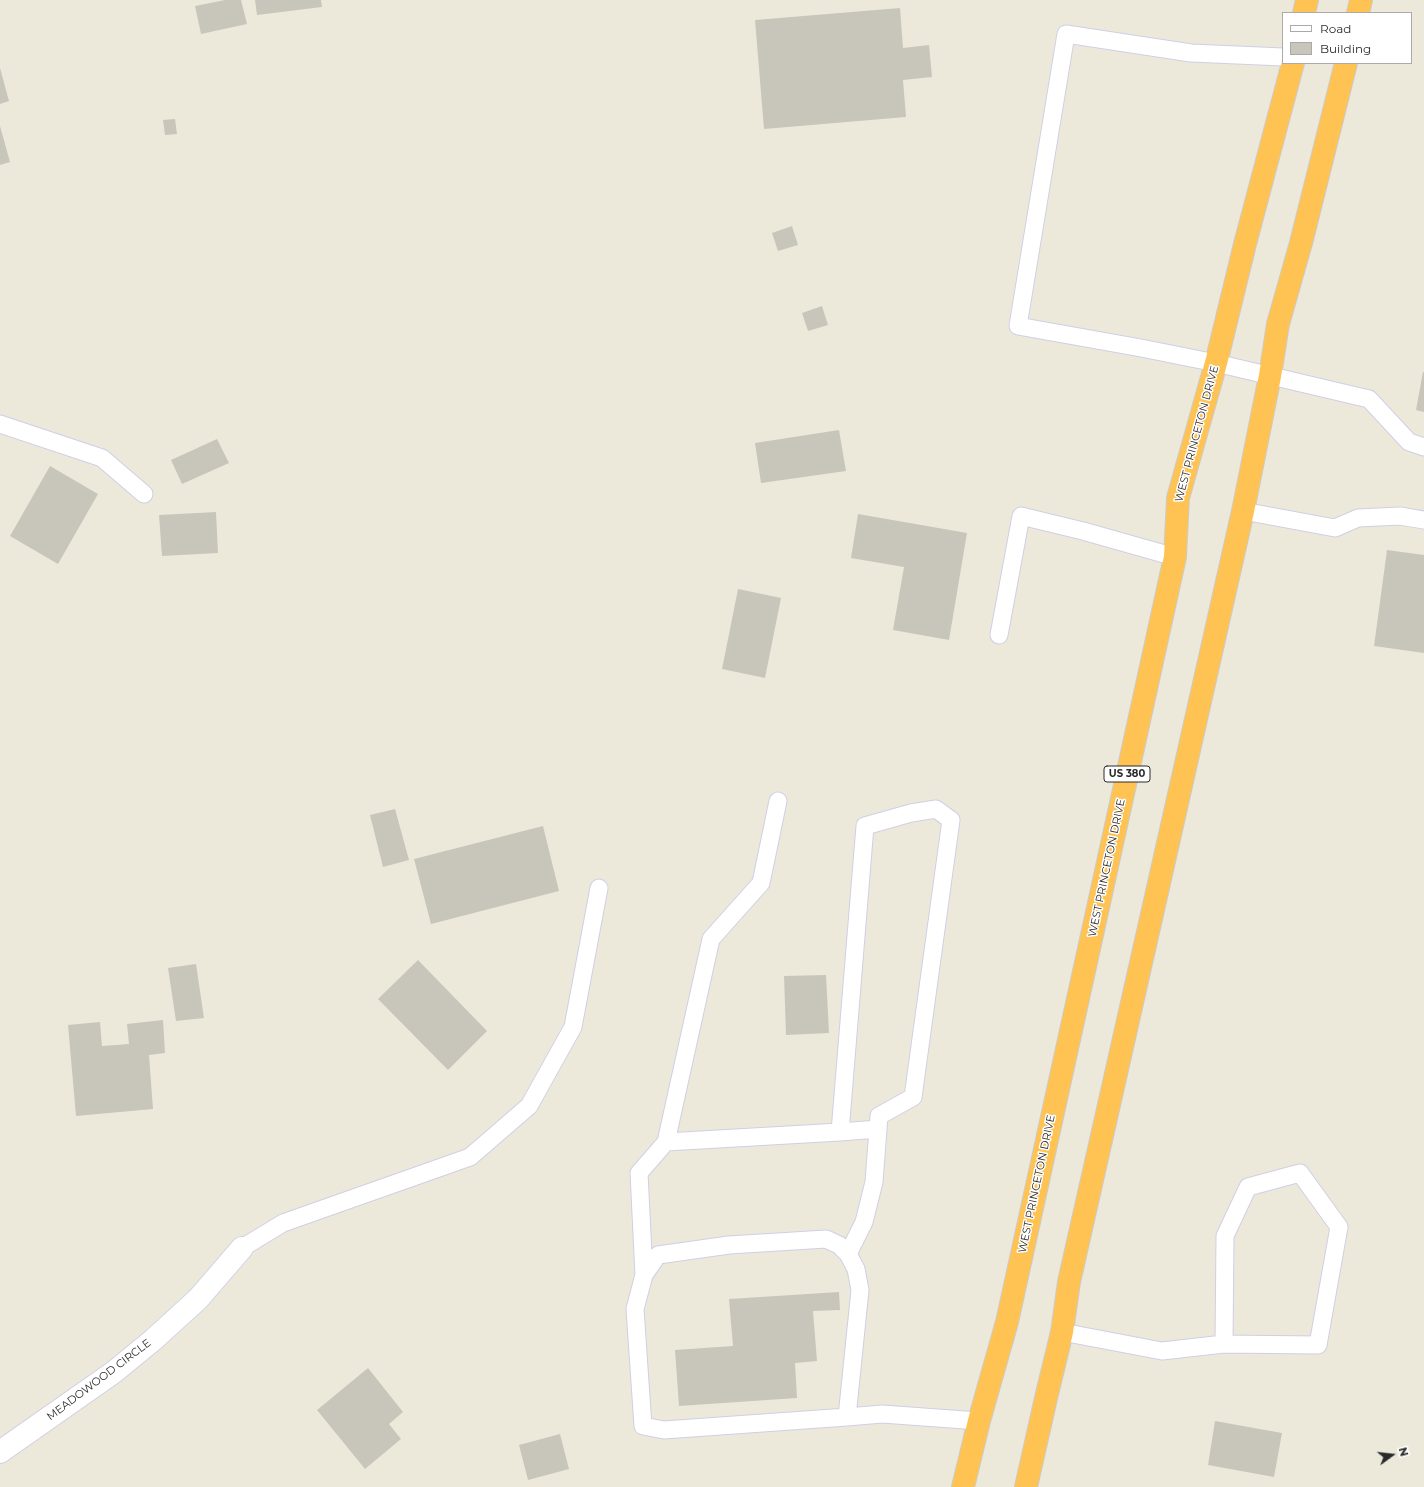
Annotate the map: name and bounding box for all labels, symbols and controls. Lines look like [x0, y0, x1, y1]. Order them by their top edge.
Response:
legend [1282, 12, 1412, 64]
text: Road [1320, 21, 1351, 36]
text: Building [1320, 41, 1371, 56]
street label: WEST PRINCETON DRIVE [1172, 364, 1222, 504]
road number: US 380 [1104, 766, 1150, 782]
street label: WEST PRINCETON DRIVE [1086, 798, 1128, 938]
street label: WEST PRINCETON DRIVE [1016, 1114, 1058, 1254]
street label: MEADOWOOD CIRCLE [44, 1337, 154, 1423]
north arrow [1372, 1435, 1412, 1475]
text: N [1396, 1446, 1412, 1458]

